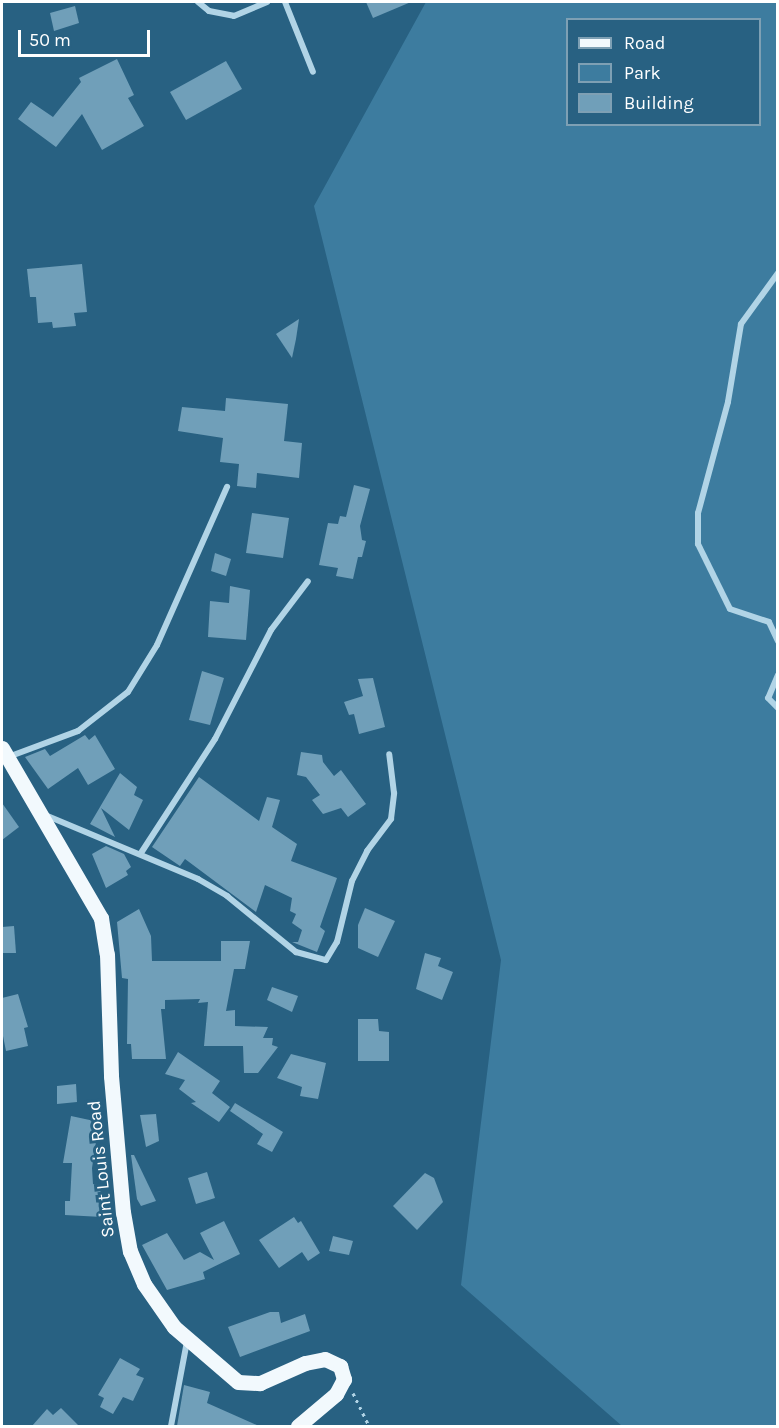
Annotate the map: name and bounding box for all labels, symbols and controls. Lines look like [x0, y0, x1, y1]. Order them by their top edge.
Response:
scale bar [21, 18, 153, 56]
legend [566, 18, 761, 126]
text: 50 m [29, 29, 71, 51]
text: Road [624, 32, 665, 54]
text: Park [624, 62, 661, 84]
text: Building [624, 92, 694, 114]
street label: Saint Louis Road [83, 1099, 119, 1239]

